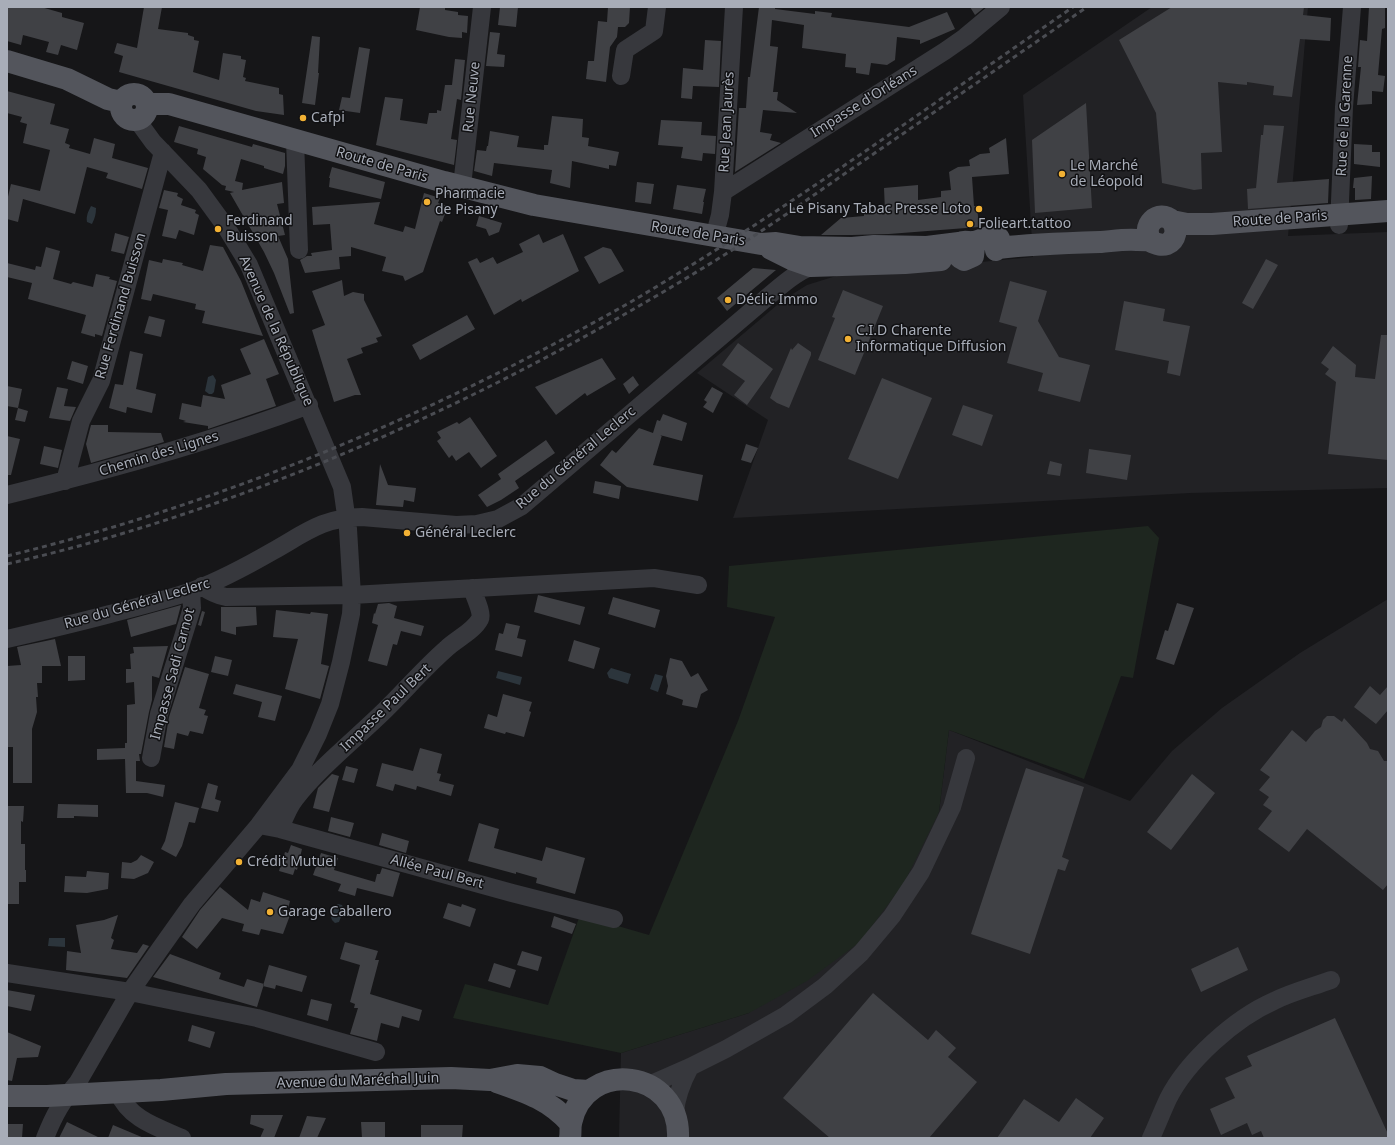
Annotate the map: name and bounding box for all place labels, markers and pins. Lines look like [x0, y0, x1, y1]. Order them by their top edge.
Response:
place label: Cafpi [311, 110, 345, 126]
marker: Cafpi [298, 113, 308, 123]
place label: Le Marché de Léopold [1070, 158, 1143, 190]
marker: Le Marché de Léopold [1057, 169, 1067, 179]
place label: Pharmacie de Pisany [435, 186, 505, 218]
marker: Pharmacie de Pisany [422, 197, 432, 207]
place label: Le Pisany Tabac Presse Loto [789, 201, 971, 217]
marker: Le Pisany Tabac Presse Loto [974, 204, 984, 214]
place label: Ferdinand Buisson [226, 213, 293, 246]
place label: Folieart.tattoo [978, 216, 1071, 232]
marker: Folieart.tattoo [965, 219, 975, 229]
marker: Ferdinand Buisson [213, 224, 223, 234]
place label: Déclic Immo [736, 292, 818, 308]
marker: Déclic Immo [723, 295, 733, 305]
place label: C.I.D Charente Informatique Diffusion [856, 323, 1006, 356]
marker: C.I.D Charente Informatique Diffusion [843, 334, 853, 344]
place label: Général Leclerc [415, 525, 516, 541]
marker: Général Leclerc [402, 528, 412, 538]
place label: Crédit Mutuel [247, 854, 337, 870]
marker: Crédit Mutuel [234, 857, 244, 867]
place label: Garage Caballero [278, 904, 392, 920]
marker: Garage Caballero [265, 907, 275, 917]

